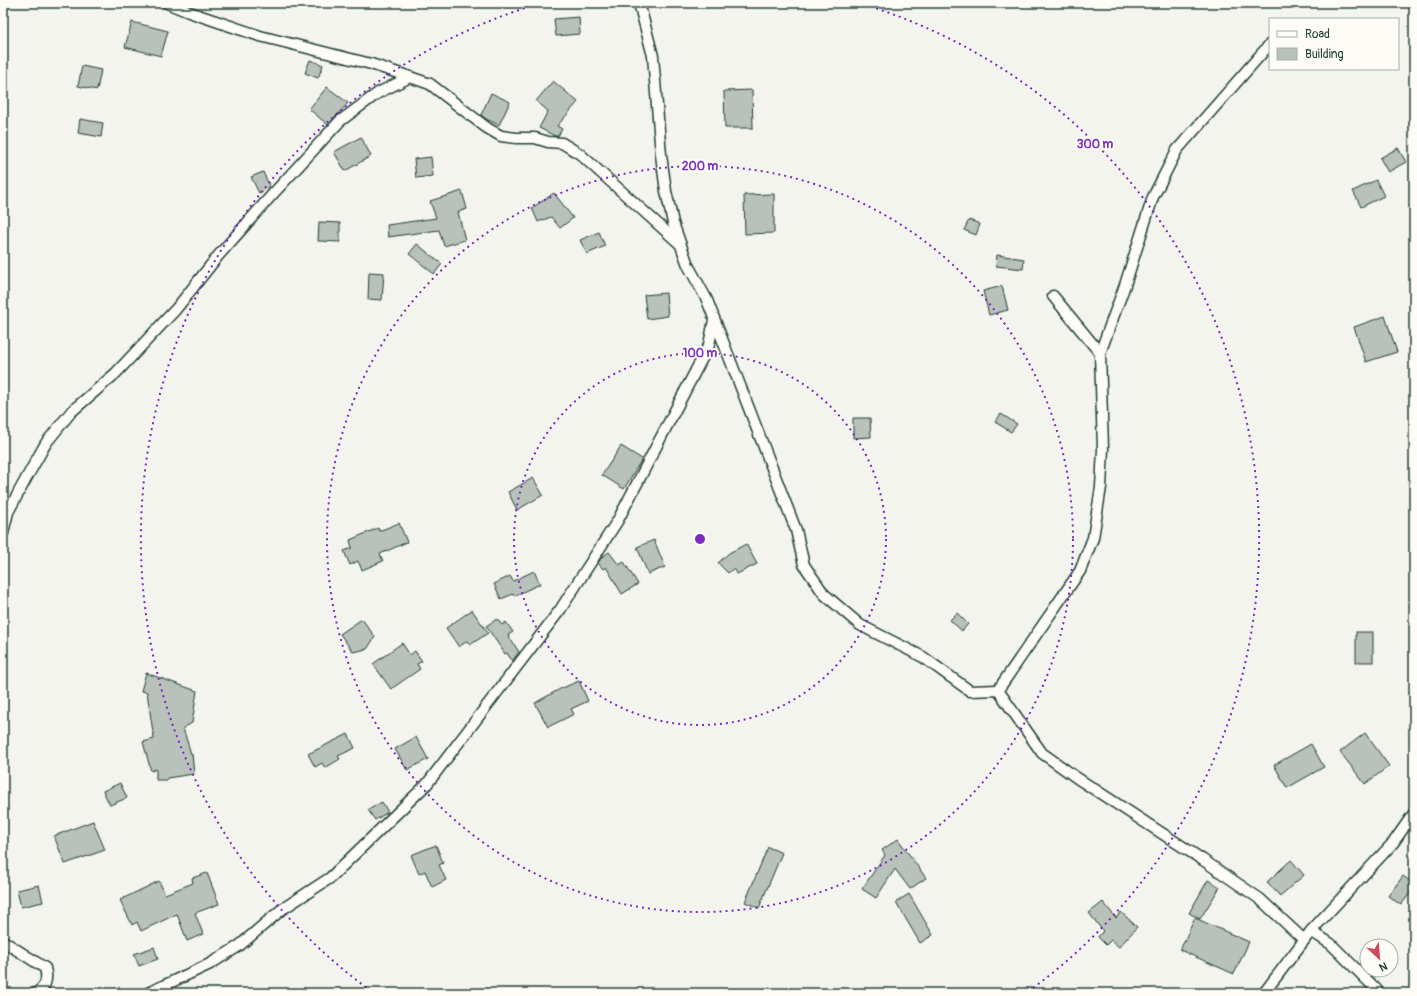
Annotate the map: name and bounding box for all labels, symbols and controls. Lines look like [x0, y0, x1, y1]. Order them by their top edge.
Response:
legend [1269, 18, 1399, 70]
text: Road [1305, 27, 1330, 42]
text: Building [1305, 47, 1344, 62]
text: 300 m [1077, 137, 1114, 152]
text: 200 m [682, 159, 719, 174]
text: 100 m [683, 346, 718, 361]
centre of rings [693, 532, 707, 546]
north arrow [1359, 938, 1399, 978]
text: N [1376, 959, 1389, 974]

